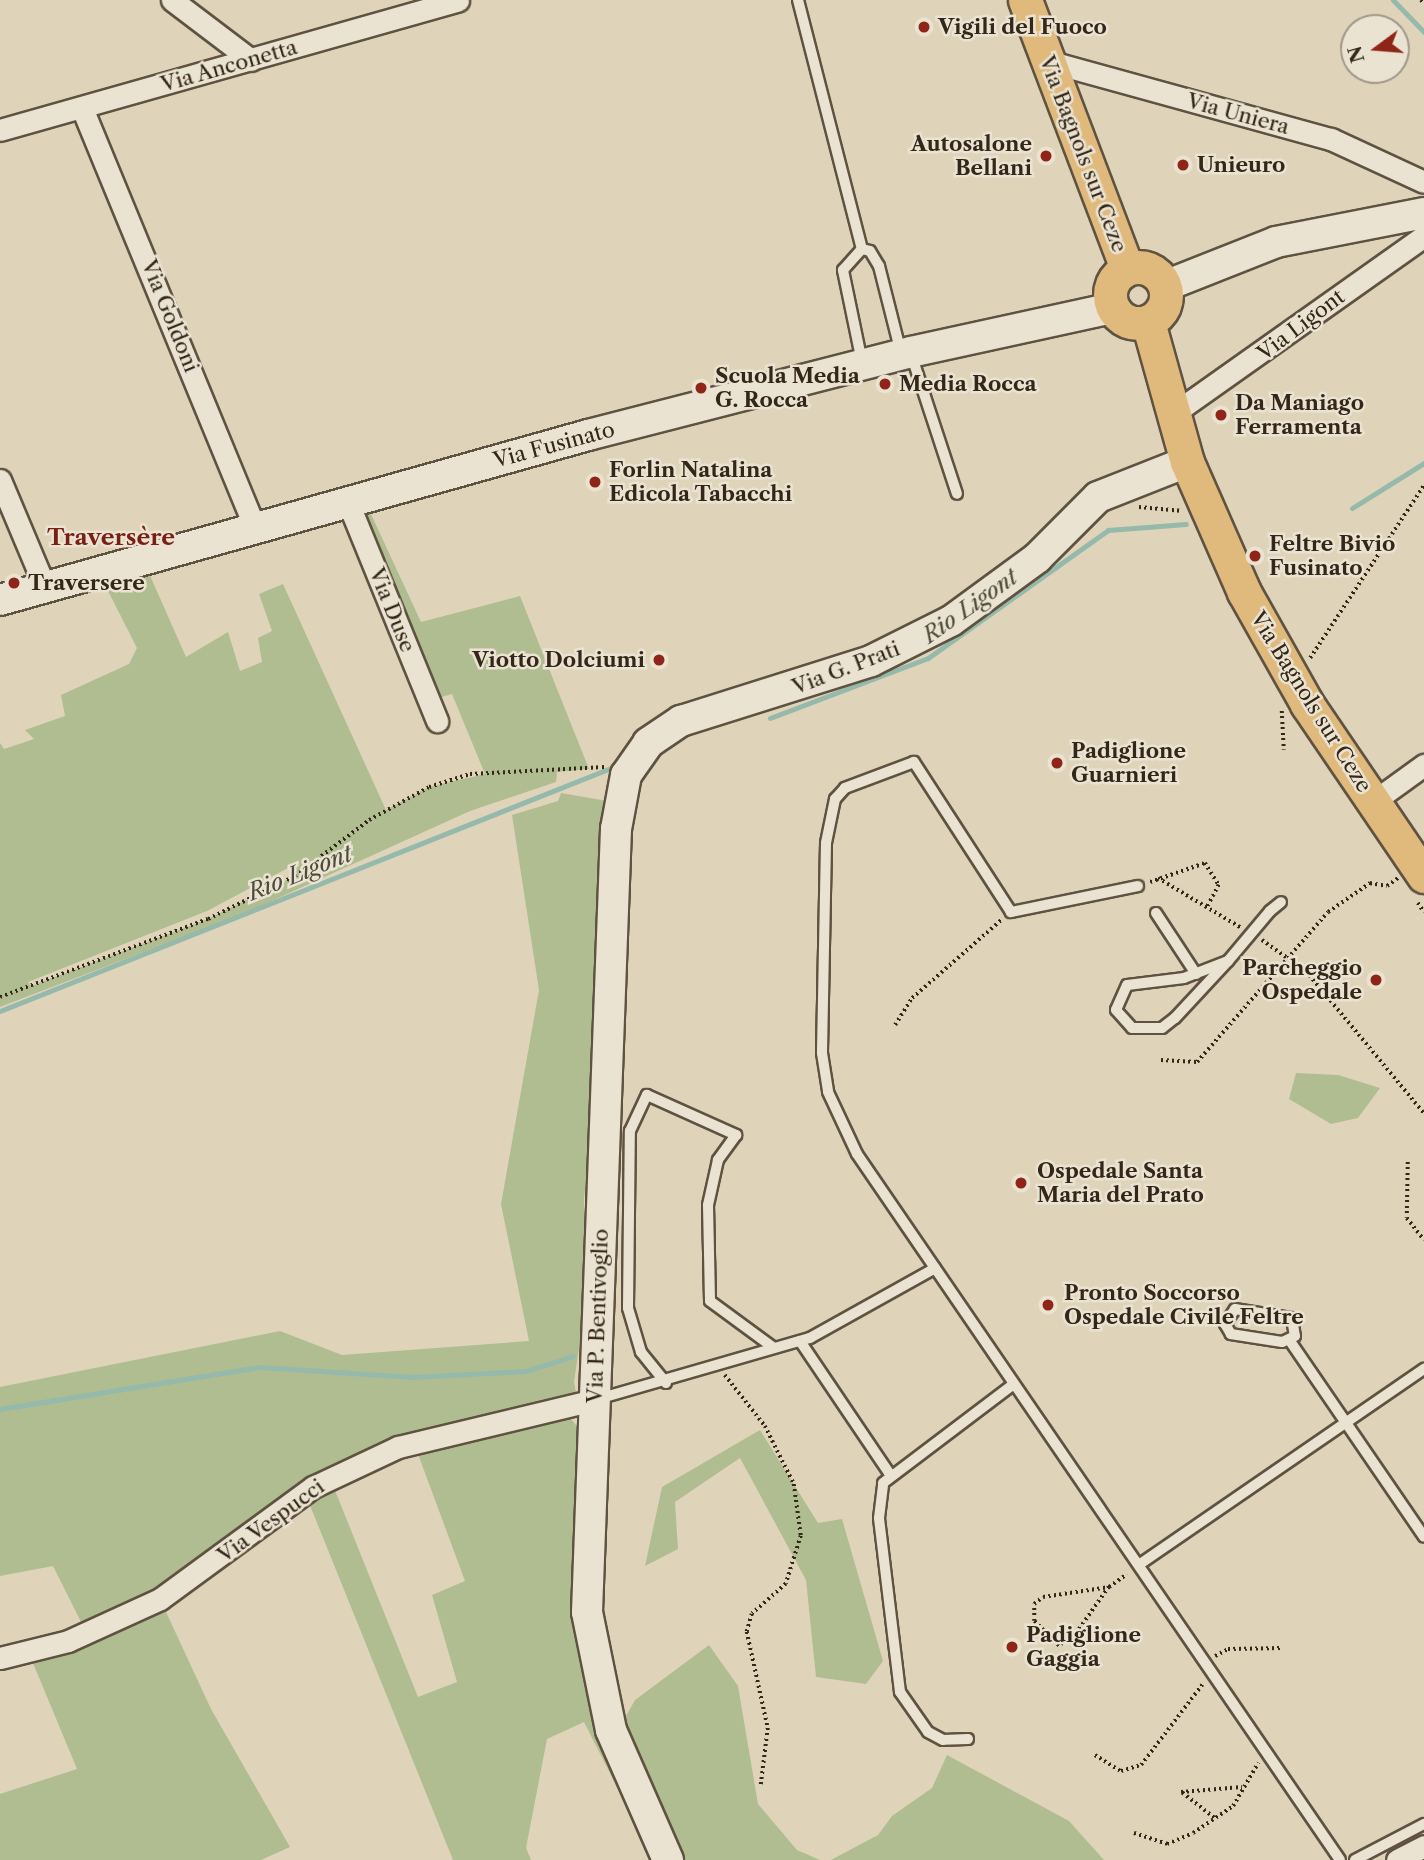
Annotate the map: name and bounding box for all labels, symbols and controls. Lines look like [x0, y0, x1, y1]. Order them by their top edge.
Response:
place label: Vigili del Fuoco [938, 14, 1107, 40]
north arrow [1340, 14, 1410, 84]
marker: Vigili del Fuoco [916, 19, 932, 35]
street label: Via Anconetta [157, 34, 301, 98]
text: N [1343, 43, 1370, 65]
street label: Via Bagnols sur Ceze [1034, 52, 1132, 256]
street label: Via Uniera [1184, 88, 1292, 140]
place label: Autosalone Bellani [911, 131, 1032, 181]
marker: Autosalone Bellani [1038, 148, 1054, 164]
place label: Unieuro [1197, 152, 1285, 178]
marker: Unieuro [1175, 157, 1191, 173]
street label: Via Goldoni [136, 256, 204, 376]
street label: Via Ligont [1252, 284, 1350, 366]
place label: Scuola Media G. Rocca [715, 363, 860, 413]
place label: Media Rocca [899, 371, 1037, 397]
marker: Media Rocca [877, 376, 893, 392]
marker: Scuola Media G. Rocca [693, 380, 709, 396]
place label: Da Maniago Ferramenta [1235, 390, 1364, 440]
marker: Da Maniago Ferramenta [1213, 407, 1229, 423]
street label: Via Fusinato [490, 417, 618, 473]
place label: Forlin Natalina Edicola Tabacchi [609, 457, 793, 507]
marker: Forlin Natalina Edicola Tabacchi [587, 474, 603, 490]
district label: Traversère [47, 523, 175, 551]
place label: Feltre Bivio Fusinato [1269, 531, 1395, 581]
marker: Feltre Bivio Fusinato [1247, 548, 1263, 564]
water label: Rio Ligont [917, 563, 1023, 649]
street label: Via Duse [364, 564, 420, 656]
place label: Traversere [28, 570, 145, 596]
marker: Traversere [6, 575, 22, 591]
street label: Via Bagnols sur Ceze [1245, 607, 1377, 797]
street label: Via G. Prati [789, 636, 903, 700]
place label: Viotto Dolciumi [472, 647, 645, 673]
marker: Viotto Dolciumi [651, 652, 667, 668]
place label: Padiglione Guarnieri [1071, 738, 1186, 788]
marker: Padiglione Guarnieri [1049, 755, 1065, 771]
water label: Rio Ligont [244, 840, 356, 906]
place label: Parcheggio Ospedale [1242, 955, 1362, 1005]
marker: Parcheggio Ospedale [1368, 972, 1384, 988]
place label: Ospedale Santa Maria del Prato [1037, 1158, 1204, 1208]
marker: Ospedale Santa Maria del Prato [1011, 1173, 1031, 1193]
street label: Via P. Bentivoglio [582, 1228, 614, 1404]
place label: Pronto Soccorso Ospedale Civile Feltre [1064, 1280, 1304, 1330]
marker: Pronto Soccorso Ospedale Civile Feltre [1038, 1295, 1058, 1315]
street label: Via Vespucci [212, 1474, 330, 1568]
place label: Padiglione Gaggia [1026, 1622, 1141, 1672]
marker: Padiglione Gaggia [1004, 1639, 1020, 1655]

